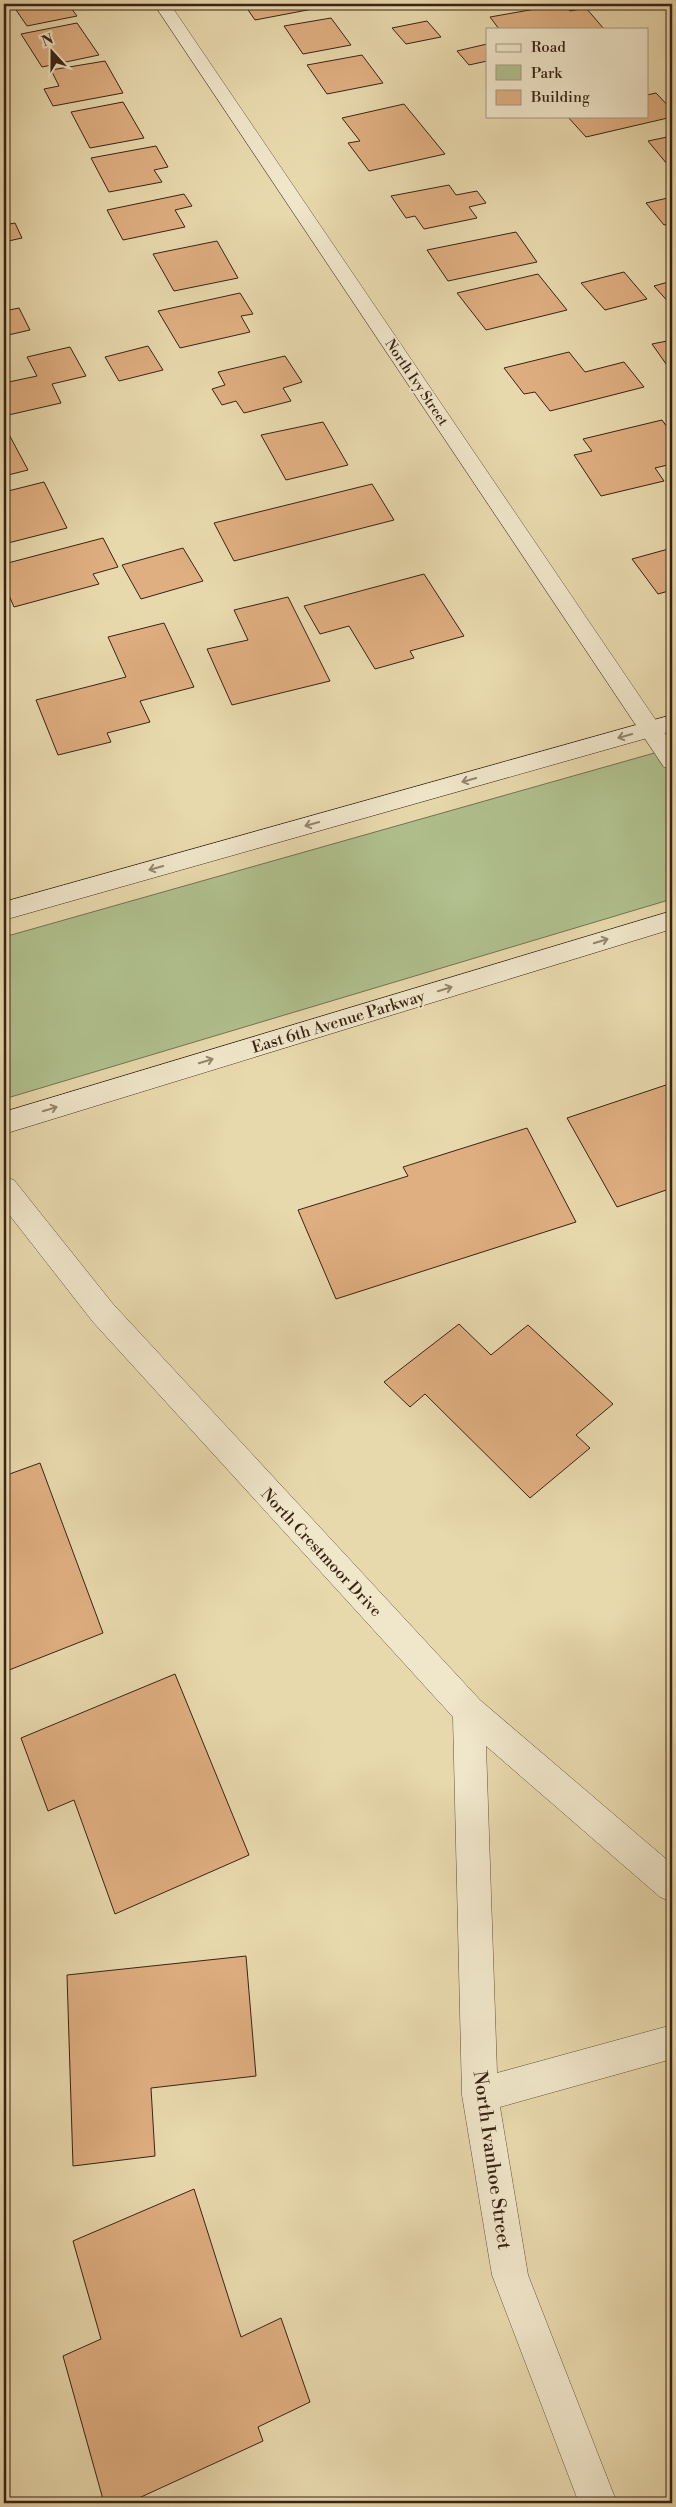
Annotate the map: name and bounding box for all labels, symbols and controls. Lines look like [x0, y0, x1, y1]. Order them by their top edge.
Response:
north arrow [28, 28, 78, 78]
legend [486, 28, 648, 118]
text: N [39, 30, 56, 51]
text: Road [531, 38, 566, 57]
text: Park [531, 64, 563, 83]
text: Building [530, 88, 590, 107]
street label: North Ivy Street [380, 336, 452, 429]
one-way arrow [618, 732, 634, 742]
one-way arrow [461, 776, 477, 786]
one-way arrow [305, 820, 321, 829]
one-way arrow [148, 864, 164, 873]
one-way arrow [592, 936, 608, 946]
one-way arrow [437, 983, 453, 993]
street label: East 6th Avenue Parkway [249, 986, 427, 1058]
one-way arrow [198, 1056, 214, 1066]
one-way arrow [42, 1103, 58, 1113]
street label: North Crestmoor Drive [257, 1484, 386, 1621]
street label: North Ivanhoe Street [468, 2069, 516, 2251]

